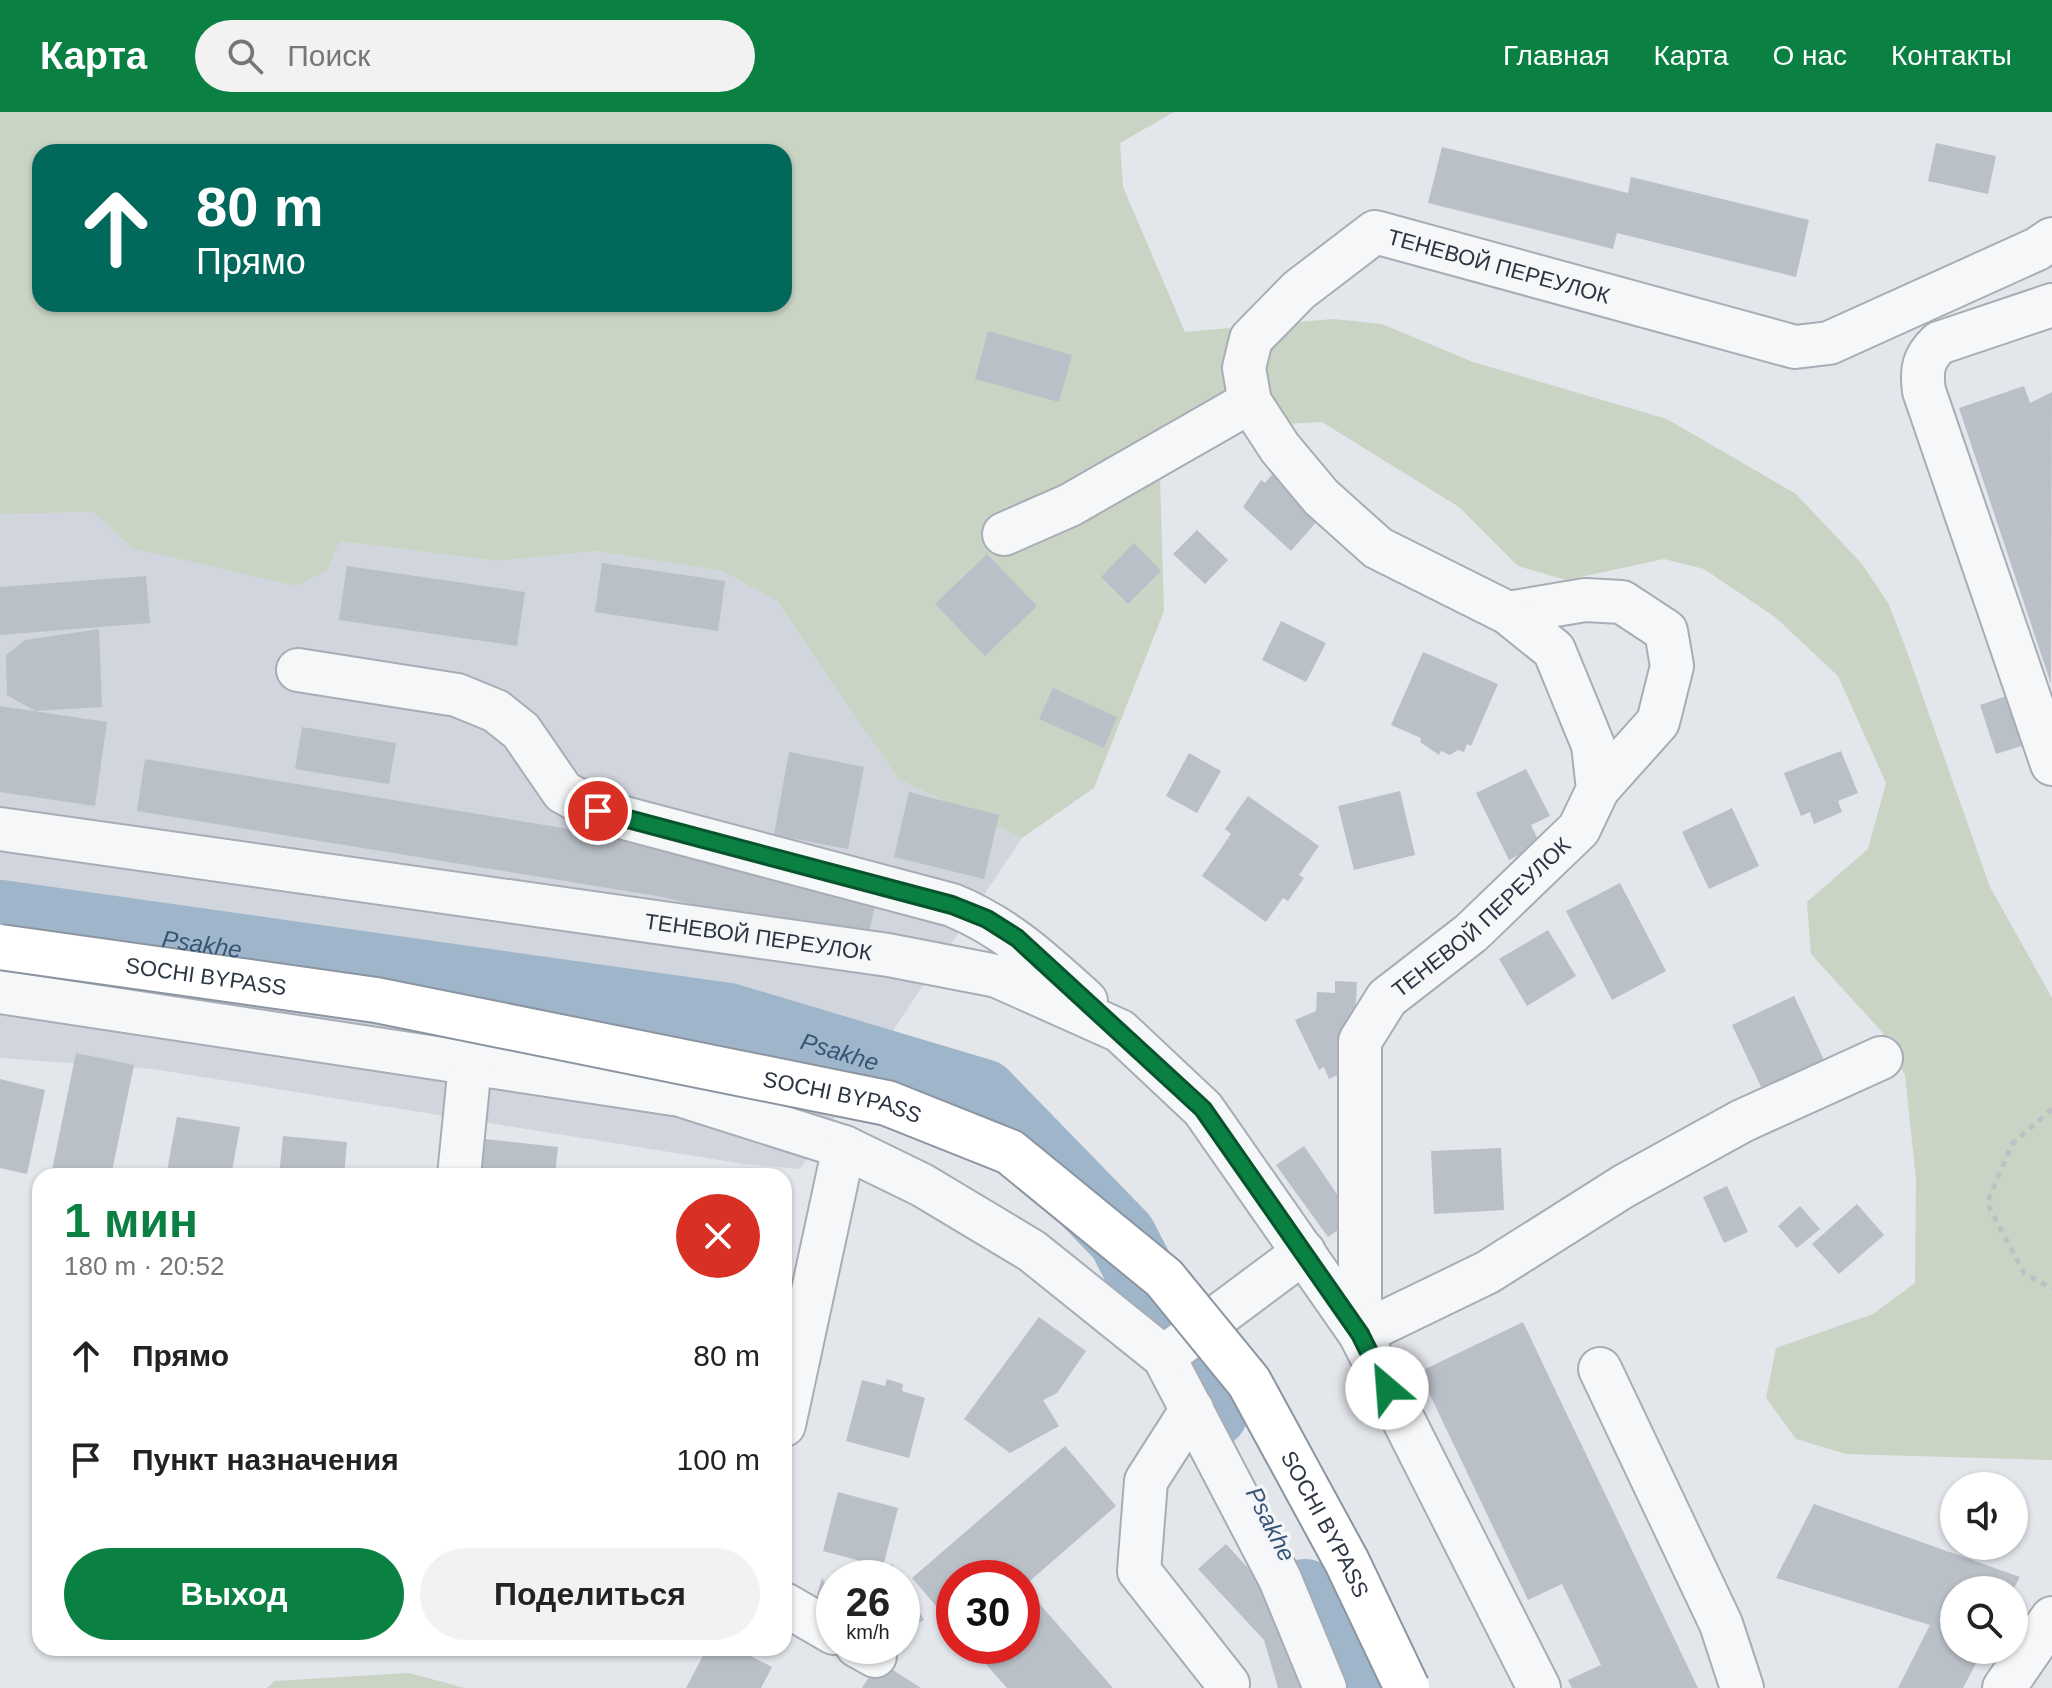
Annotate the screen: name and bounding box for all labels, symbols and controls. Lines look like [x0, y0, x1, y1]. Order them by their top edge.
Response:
search box [195, 20, 755, 92]
icon: search [223, 34, 267, 78]
text: Карта [40, 35, 147, 77]
text: Поиск [287, 39, 370, 72]
text: Главная [1503, 40, 1610, 71]
text: Карта [1654, 40, 1728, 71]
text: О нас [1772, 40, 1847, 71]
text: Контакты [1891, 40, 2012, 71]
text: 80 m [196, 175, 324, 238]
icon: ahead [64, 176, 168, 280]
street label: ТЕНЕВОЙ ПЕРЕУЛОК [1385, 224, 1613, 308]
text: Прямо [196, 241, 306, 282]
pin [564, 777, 632, 845]
icon: arrive [576, 789, 620, 833]
street label: ТЕНЕВОЙ ПЕРЕУЛОК [1387, 832, 1575, 1002]
street label: ТЕНЕВОЙ ПЕРЕУЛОК [643, 908, 874, 965]
water label: Psakhe [160, 925, 244, 963]
street label: SOCHI BYPASS [124, 952, 288, 1000]
water label: Psakhe [798, 1027, 882, 1076]
street label: SOCHI BYPASS [761, 1066, 925, 1128]
text: 1 мин [64, 1194, 198, 1247]
button: close [676, 1194, 760, 1278]
text: 180 m · 20:52 [64, 1251, 224, 1281]
icon: ahead [64, 1334, 108, 1378]
text: Прямо [132, 1339, 229, 1372]
text: 80 m [693, 1339, 760, 1372]
position arrow [1345, 1346, 1429, 1430]
icon: arrive [64, 1438, 108, 1482]
text: Пункт назначения [132, 1443, 399, 1476]
text: 100 m [677, 1443, 760, 1476]
street label: SOCHI BYPASS [1276, 1446, 1374, 1601]
map controls [1940, 1472, 2028, 1664]
button: sound [1940, 1472, 2028, 1560]
water label: Psakhe [1241, 1482, 1301, 1566]
button: Выход [64, 1548, 404, 1640]
button: Поделиться [420, 1548, 760, 1640]
speed limit sign: 30 [936, 1560, 1040, 1664]
button: search [1940, 1576, 2028, 1664]
text: 26 [846, 1580, 890, 1624]
text: km/h [846, 1621, 890, 1643]

